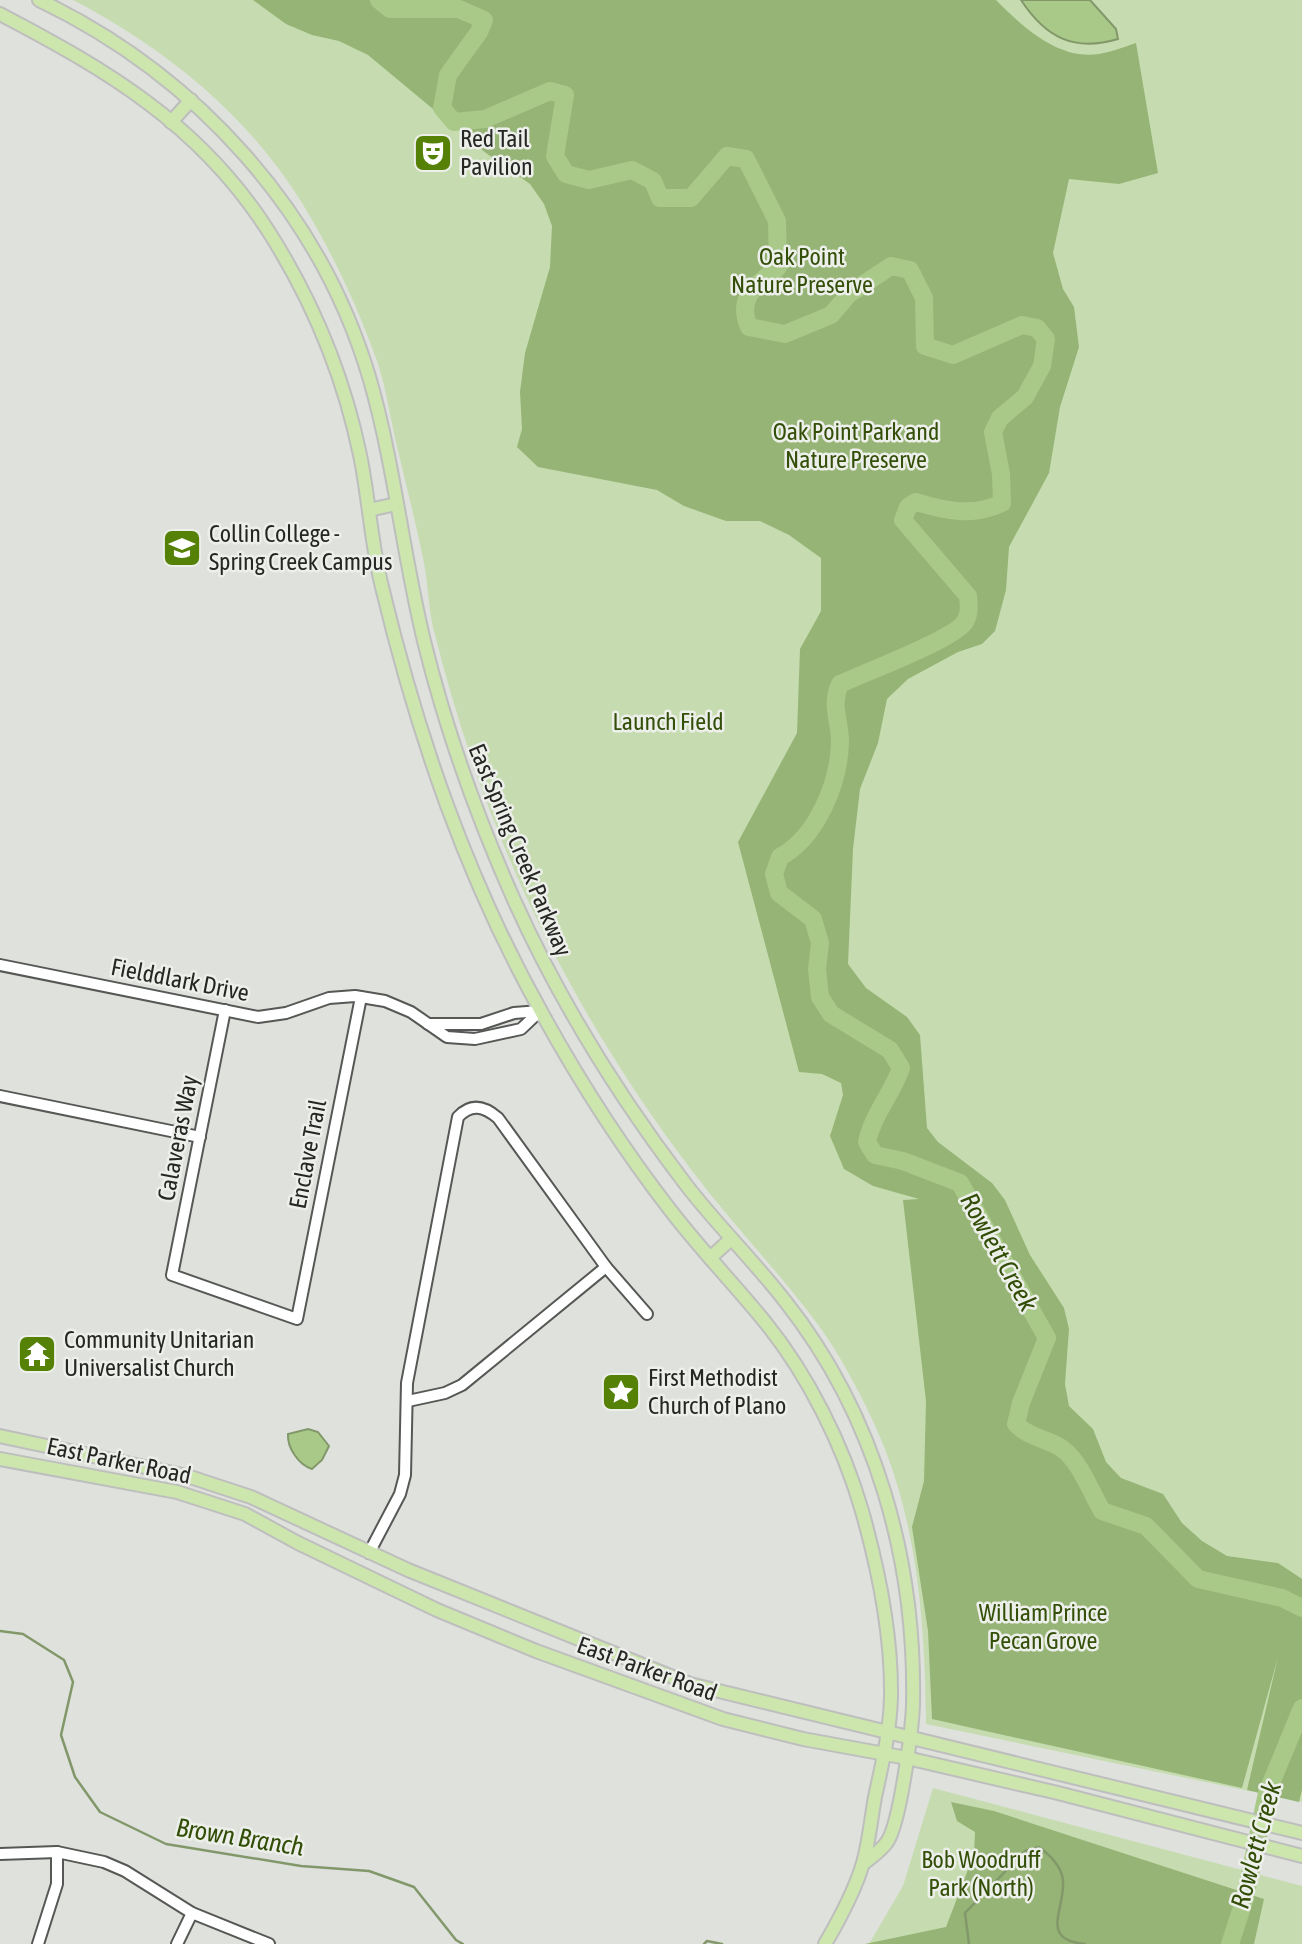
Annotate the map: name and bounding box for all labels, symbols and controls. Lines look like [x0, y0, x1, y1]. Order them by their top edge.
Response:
place label: Red Tail Pavilion [460, 125, 533, 180]
theatre icon: Red Tail Pavilion [412, 132, 454, 174]
park label: Oak Point Nature Preserve [731, 243, 873, 298]
park label: Oak Point Park and Nature Preserve [773, 418, 939, 473]
place label: Collin College - Spring Creek Campus [209, 520, 392, 575]
school or university icon: Collin College - Spring Creek Campus [161, 527, 203, 569]
park label: Launch Field [612, 708, 724, 735]
street label: East Spring Creek Parkway [463, 740, 577, 960]
street label: Fielddlark Drive [109, 953, 251, 1006]
street label: Calaveras Way [152, 1073, 203, 1203]
street label: Enclave Trail [284, 1096, 331, 1211]
water label: Rowlett Creek [954, 1188, 1044, 1317]
place label: Community Unitarian Universalist Church [64, 1326, 254, 1381]
temple icon: Community Unitarian Universalist Church [16, 1333, 58, 1375]
place label: First Methodist Church of Plano [648, 1364, 786, 1419]
place icon: First Methodist Church of Plano [600, 1371, 642, 1413]
street label: East Parker Road [45, 1432, 194, 1489]
park label: William Prince Pecan Grove [979, 1599, 1107, 1654]
street label: East Parker Road [574, 1631, 721, 1706]
water label: Rowlett Creek [1225, 1778, 1288, 1912]
water label: Brown Branch [174, 1812, 306, 1862]
park label: Bob Woodruff Park (North) [921, 1846, 1041, 1901]

